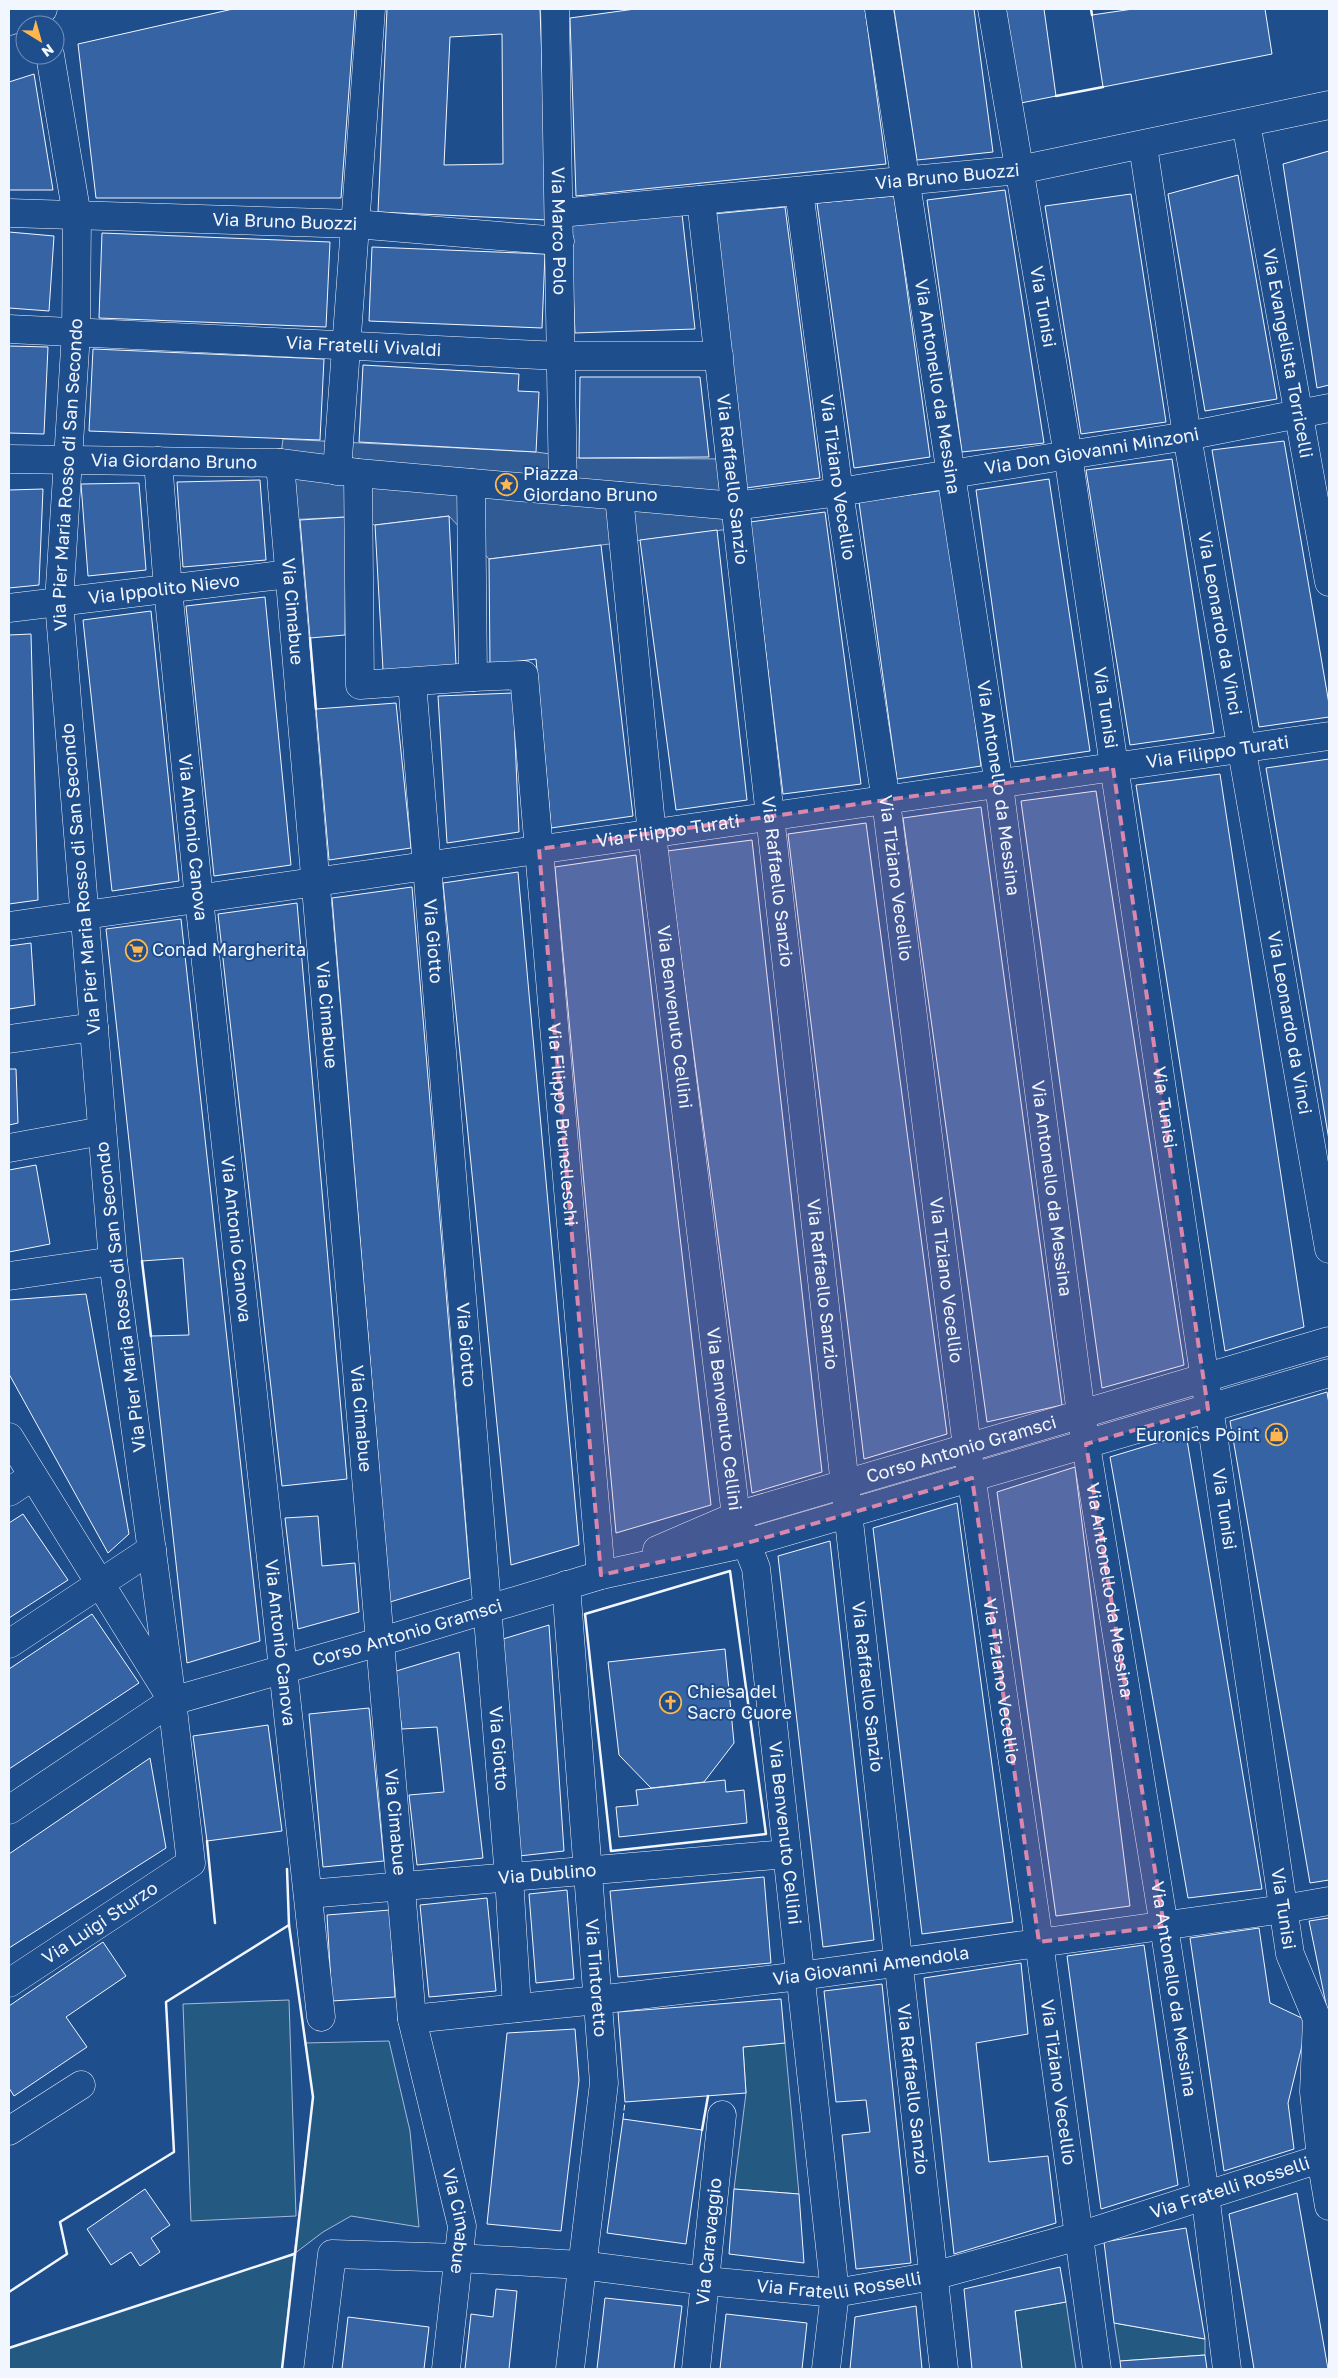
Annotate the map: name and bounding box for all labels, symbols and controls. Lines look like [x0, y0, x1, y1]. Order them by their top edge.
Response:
north arrow [15, 15, 65, 65]
text: N [39, 41, 57, 61]
street label: Via Bruno Buozzi [874, 158, 1020, 193]
street label: Via Marco Polo [548, 167, 572, 295]
street label: Via Bruno Buozzi [212, 207, 358, 234]
street label: Via Evangelista Torricelli [1259, 247, 1318, 460]
street label: Via Tunisi [1026, 264, 1061, 349]
street label: Via Antonello da Messina [911, 277, 966, 496]
street label: Via Pier Maria Rosso di San Secondo [47, 318, 86, 632]
street label: Via Fratelli Vivaldi [285, 331, 442, 360]
street label: Via Raffaello Sanzio [713, 393, 754, 566]
street label: Via Tiziano Vecellio [816, 393, 861, 562]
street label: Via Don Giovanni Minzoni [983, 422, 1201, 478]
street label: Via Giordano Bruno [91, 448, 257, 473]
place label: Piazza Giordano Bruno [523, 462, 658, 505]
place icon: Piazza Giordano Bruno [495, 472, 519, 496]
street label: Via Leonardo da Vinci [1194, 530, 1248, 717]
street label: Via Cimabue [278, 557, 309, 666]
street label: Via Ippolito Nievo [87, 568, 241, 608]
street label: Via Tunisi [1090, 665, 1123, 750]
street label: Via Antonello da Messina [973, 678, 1025, 897]
street label: Via Pier Maria Rosso di San Secondo [55, 722, 105, 1036]
street label: Via Filippo Turati [1144, 730, 1290, 772]
street label: Via Antonio Canova [175, 753, 213, 922]
street label: Via Tiziano Vecellio [875, 794, 918, 962]
street label: Via Raffaello Sanzio [758, 795, 799, 968]
street label: Via Filippo Turati [595, 809, 741, 851]
street label: Via Giotto [420, 898, 448, 984]
street label: Via Benvenuto Cellini [653, 924, 698, 1110]
street label: Via Leonardo da Vinci [1264, 929, 1317, 1116]
supermarket icon: Conad Margherita [124, 938, 148, 962]
place label: Conad Margherita [152, 938, 306, 960]
street label: Via Cimabue [312, 961, 343, 1069]
street label: Via Filippo Brunelleschi [544, 1022, 583, 1227]
street label: Via Tunisi [1149, 1065, 1183, 1150]
street label: Via Antonello da Messina [1028, 1079, 1078, 1298]
street label: Via Pier Maria Rosso di San Secondo [90, 1141, 150, 1454]
street label: Via Antonio Canova [217, 1155, 257, 1323]
street label: Via Tiziano Vecellio [926, 1196, 968, 1364]
street label: Via Raffaello Sanzio [803, 1198, 844, 1371]
street label: Via Giotto [452, 1302, 481, 1388]
street label: Via Benvenuto Cellini [703, 1326, 747, 1512]
street label: Via Cimabue [347, 1364, 378, 1473]
street label: Corso Antonio Gramsci [864, 1410, 1059, 1487]
place label: Euronics Point [1135, 1423, 1260, 1445]
shop icon: Euronics Point [1264, 1423, 1288, 1447]
street label: Via Tunisi [1208, 1467, 1242, 1551]
street label: Via Antonello da Messina [1082, 1481, 1139, 1699]
street label: Via Antonio Canova [261, 1558, 301, 1727]
street label: Corso Antonio Gramsci [310, 1593, 505, 1670]
street label: Via Tiziano Vecellio [979, 1597, 1025, 1765]
street label: Via Raffaello Sanzio [848, 1600, 889, 1773]
place label: Chiesa del Sacro Cuore [687, 1680, 792, 1723]
church icon: Chiesa del Sacro Cuore [659, 1690, 683, 1714]
street label: Via Giotto [485, 1705, 514, 1792]
street label: Via Benvenuto Cellini [765, 1740, 807, 1926]
street label: Via Cimabue [381, 1768, 412, 1876]
street label: Via Dublino [497, 1858, 597, 1888]
street label: Via Tunisi [1267, 1866, 1301, 1951]
street label: Via Luigi Sturzo [37, 1876, 161, 1968]
street label: Via Antonello da Messina [1147, 1880, 1202, 2098]
street label: Via Tintoretto [581, 1918, 612, 2038]
street label: Via Giovanni Amendola [771, 1941, 970, 1989]
street label: Via Tiziano Vecellio [1037, 1998, 1081, 2166]
street label: Via Raffaello Sanzio [893, 2003, 934, 2176]
street label: Via Fratelli Rosselli [1147, 2151, 1312, 2223]
street label: Via Cimabue [438, 2166, 475, 2275]
street label: Via Caravaggio [691, 2177, 726, 2306]
street label: Via Fratelli Rosselli [756, 2266, 923, 2303]

